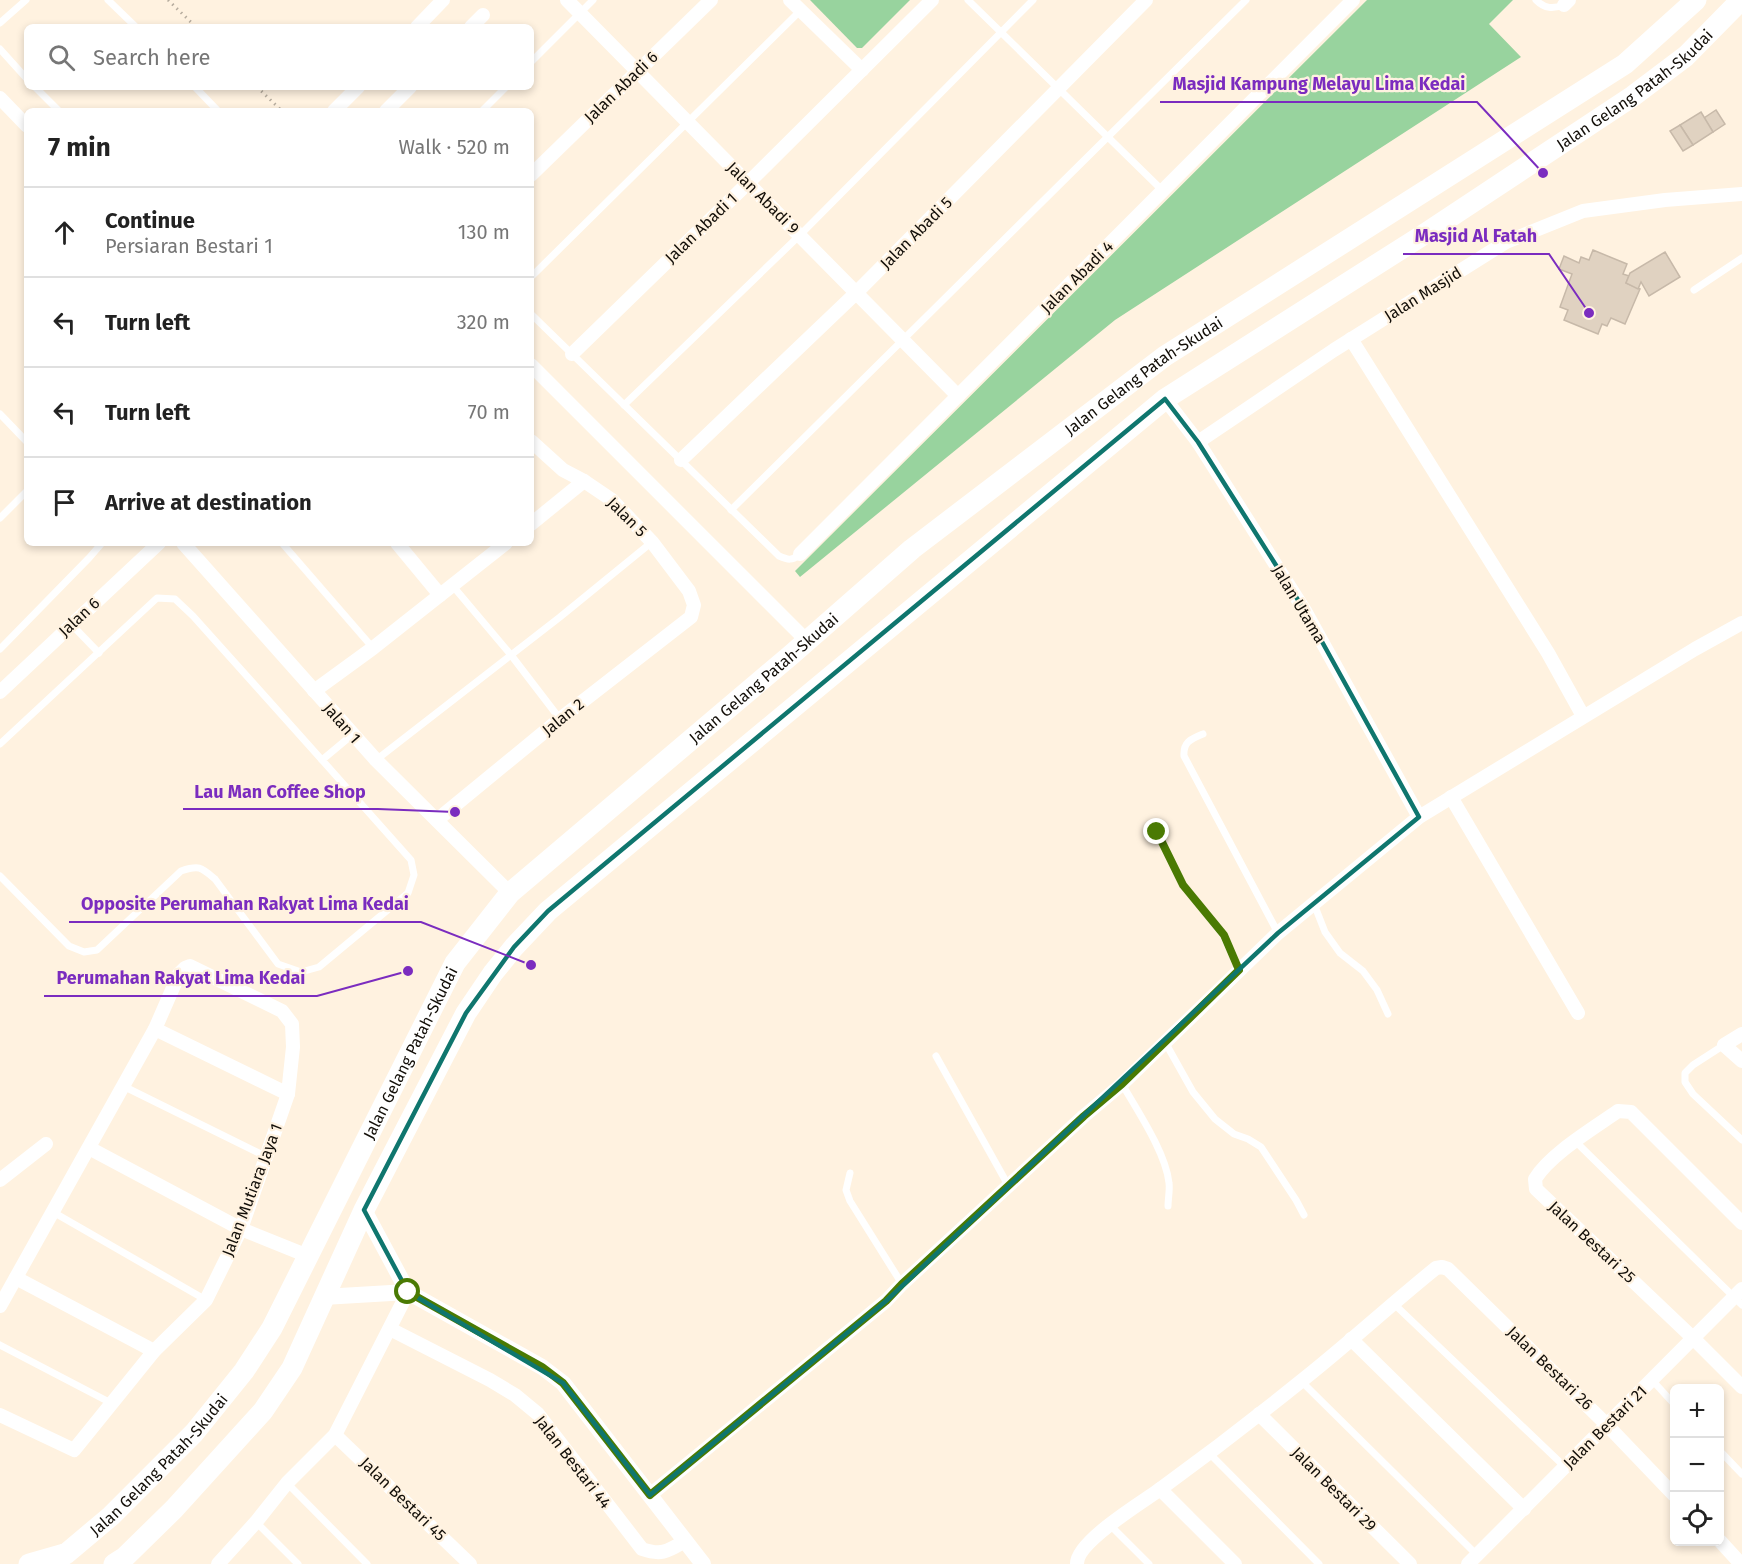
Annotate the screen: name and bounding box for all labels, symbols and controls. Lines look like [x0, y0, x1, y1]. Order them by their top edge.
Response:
search box [24, 24, 534, 90]
street label: Jalan Gelang Patah-Skudai [1553, 25, 1716, 154]
icon: search [45, 41, 78, 74]
text: Search here [93, 44, 211, 71]
street label: Jalan Abadi 6 [580, 47, 662, 127]
callout: Masjid Kampung Melayu Lima Kedai [1160, 66, 1477, 102]
text: Masjid Kampung Melayu Lima Kedai [1173, 73, 1465, 95]
text: 7 min [48, 132, 111, 163]
text: Walk · 520 m [399, 135, 510, 159]
street label: Jalan Abadi 9 [723, 158, 803, 238]
street label: Jalan Abadi 1 [661, 189, 741, 267]
street label: Jalan Abadi 5 [876, 193, 956, 273]
text: Continue [105, 207, 195, 234]
icon: ahead [48, 216, 81, 249]
callout: Masjid Al Fatah [1403, 218, 1549, 254]
text: 130 m [458, 220, 510, 244]
text: Masjid Al Fatah [1415, 225, 1537, 247]
text: Persiaran Bestari 1 [105, 234, 273, 258]
street label: Jalan Abadi 4 [1037, 237, 1117, 317]
street label: Jalan Masjid [1381, 263, 1465, 325]
icon: left [48, 306, 81, 339]
text: Turn left [105, 309, 190, 336]
text: 320 m [457, 310, 510, 334]
street label: Jalan Gelang Patah-Skudai [1061, 312, 1226, 439]
icon: left [48, 396, 81, 429]
text: Turn left [105, 399, 190, 426]
text: 70 m [468, 400, 510, 424]
icon: arrive [48, 486, 81, 519]
text: Arrive at destination [105, 489, 312, 516]
street label: Jalan 5 [603, 493, 651, 541]
street label: Jalan Utama [1268, 562, 1330, 646]
street label: Jalan 6 [55, 593, 103, 641]
street label: Jalan Gelang Patah-Skudai [685, 609, 842, 747]
street label: Jalan 2 [538, 694, 588, 740]
street label: Jalan 1 [319, 699, 365, 747]
callout: Lau Man Coffee Shop [183, 773, 378, 809]
text: Lau Man Coffee Shop [194, 781, 366, 803]
route end [1143, 818, 1169, 844]
callout: Opposite Perumahan Rakyat Lima Kedai [69, 886, 421, 922]
text: Opposite Perumahan Rakyat Lima Kedai [81, 893, 409, 915]
callout: Perumahan Rakyat Lima Kedai [44, 960, 317, 996]
street label: Jalan Gelang Patah-Skudai [359, 964, 461, 1142]
text: Perumahan Rakyat Lima Kedai [57, 967, 305, 989]
street label: Jalan Mutiara Jaya 1 [218, 1121, 286, 1259]
street label: Jalan Bestari 25 [1545, 1197, 1639, 1287]
route start [394, 1278, 420, 1304]
street label: Jalan Bestari 26 [1503, 1322, 1597, 1414]
street label: Jalan Bestari 21 [1559, 1381, 1651, 1473]
map controls [1670, 1384, 1724, 1546]
button: + [1670, 1384, 1724, 1438]
street label: Jalan Gelang Patah-Skudai [86, 1390, 231, 1539]
street label: Jalan Bestari 44 [531, 1412, 615, 1513]
button: − [1670, 1438, 1724, 1492]
street label: Jalan Bestari 29 [1288, 1443, 1380, 1535]
street label: Jalan Bestari 45 [356, 1453, 450, 1545]
button: locate [1670, 1492, 1724, 1546]

